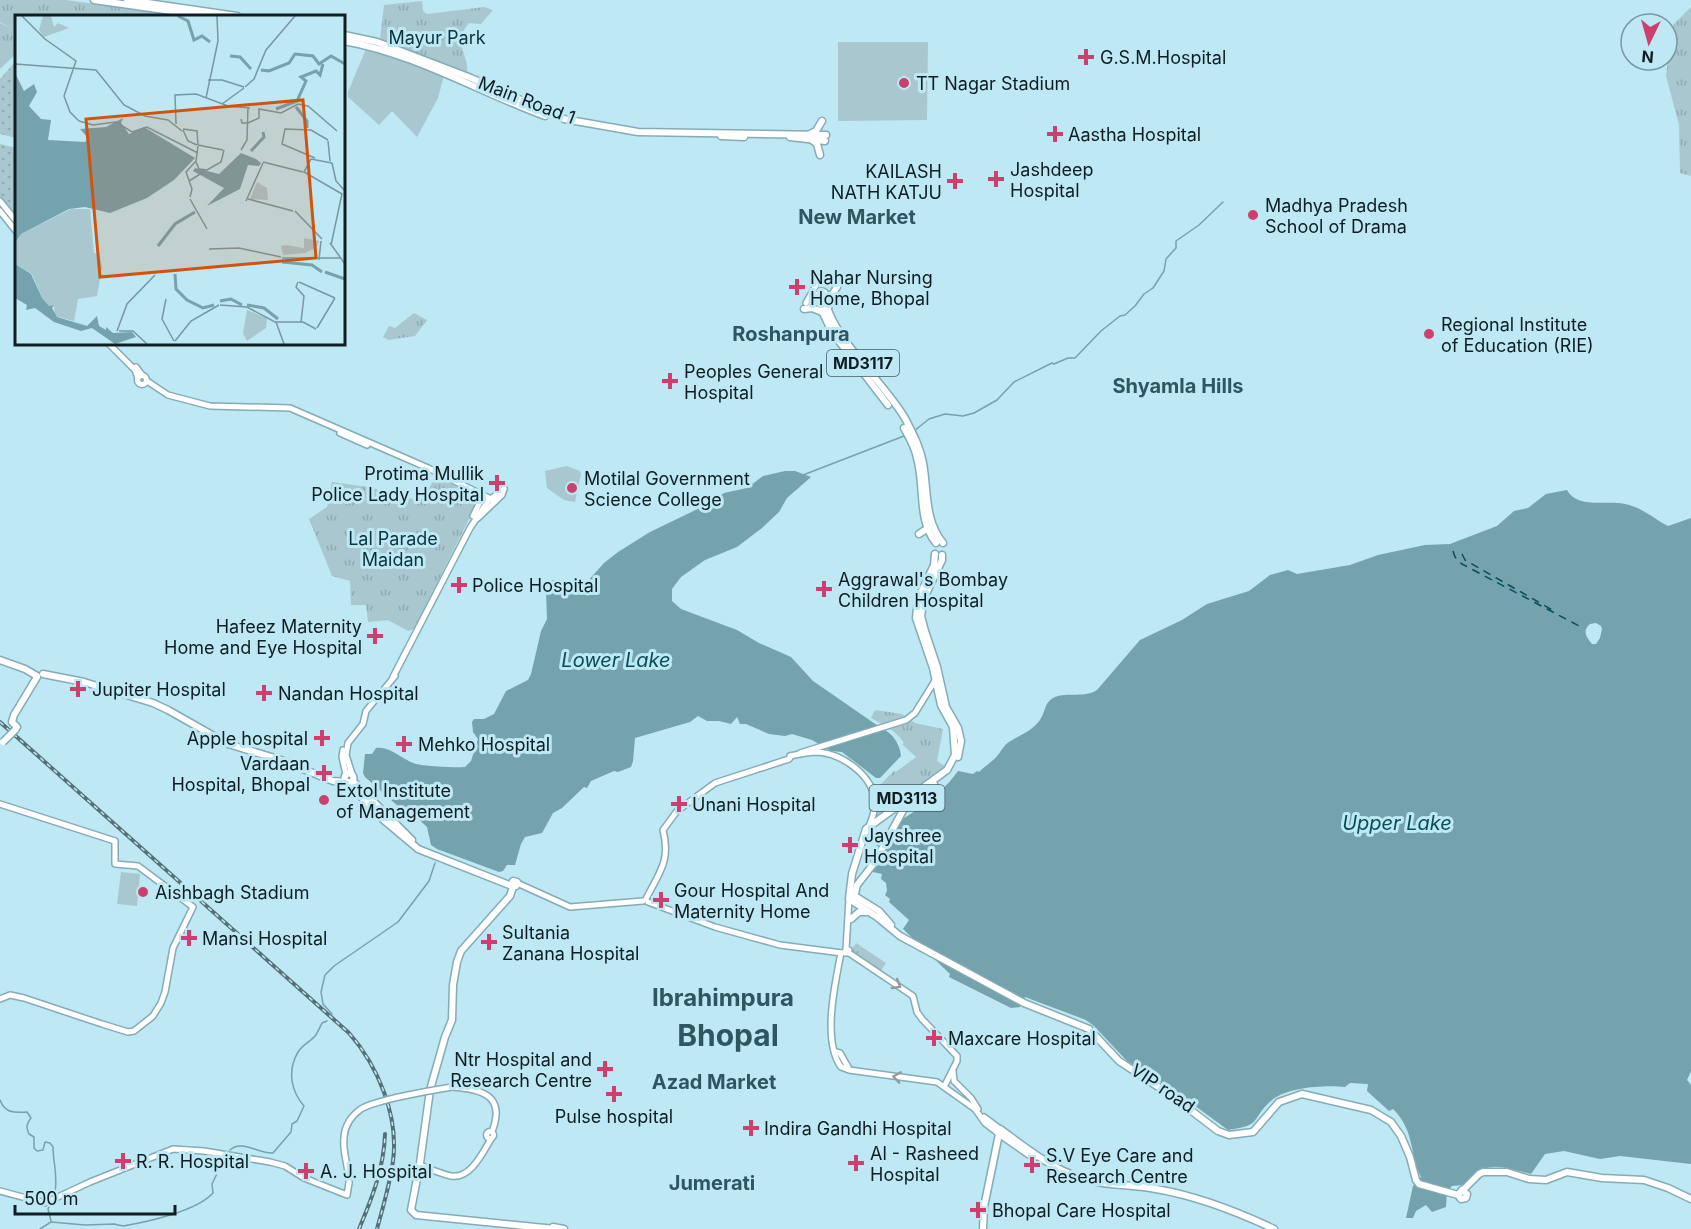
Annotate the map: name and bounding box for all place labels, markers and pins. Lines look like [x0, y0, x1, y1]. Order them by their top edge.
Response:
place label: G.S.M.Hospital [1100, 47, 1226, 68]
marker: G.S.M.Hospital [1077, 48, 1095, 66]
place label: TT Nagar Stadium [916, 73, 1070, 94]
marker: TT Nagar Stadium [897, 76, 911, 90]
place label: Aastha Hospital [1068, 124, 1201, 145]
marker: Aastha Hospital [1046, 125, 1064, 143]
place label: Jashdeep Hospital [1010, 159, 1094, 201]
place label: KAILASH NATH KATJU [831, 161, 942, 203]
marker: Jashdeep Hospital [987, 170, 1005, 188]
marker: KAILASH NATH KATJU [946, 172, 964, 190]
place label: Madhya Pradesh School of Drama [1265, 195, 1408, 237]
marker: Madhya Pradesh School of Drama [1246, 208, 1260, 222]
place label: Nahar Nursing Home, Bhopal [810, 267, 933, 309]
marker: Nahar Nursing Home, Bhopal [788, 278, 806, 296]
place label: Regional Institute of Education (RIE) [1441, 314, 1594, 356]
marker: Regional Institute of Education (RIE) [1422, 327, 1436, 341]
place label: Peoples General Hospital [684, 361, 823, 403]
marker: Peoples General Hospital [661, 372, 679, 390]
place label: Protima Mullik Police Lady Hospital [311, 463, 484, 505]
place label: Motilal Government Science College [584, 468, 750, 510]
marker: Protima Mullik Police Lady Hospital [488, 474, 506, 492]
marker: Motilal Government Science College [565, 481, 579, 495]
place label: Aggrawal's Bombay Children Hospital [838, 569, 1008, 611]
place label: Police Hospital [472, 575, 598, 596]
marker: Police Hospital [450, 576, 468, 594]
marker: Aggrawal's Bombay Children Hospital [815, 580, 833, 598]
place label: Hafeez Maternity Home and Eye Hospital [164, 616, 362, 658]
marker: Hafeez Maternity Home and Eye Hospital [366, 627, 384, 645]
place label: Jupiter Hospital [92, 679, 226, 700]
marker: Jupiter Hospital [69, 680, 87, 698]
place label: Nandan Hospital [278, 683, 419, 704]
marker: Nandan Hospital [255, 684, 273, 702]
place label: Apple hospital [187, 728, 308, 749]
marker: Apple hospital [313, 729, 331, 747]
place label: Mehko Hospital [418, 734, 550, 755]
marker: Mehko Hospital [395, 735, 413, 753]
place label: Vardaan Hospital, Bhopal [171, 753, 310, 795]
marker: Vardaan Hospital, Bhopal [315, 764, 333, 782]
place label: Extol Institute of Management [336, 780, 470, 822]
marker: Extol Institute of Management [317, 793, 331, 807]
place label: Unani Hospital [692, 794, 816, 815]
marker: Unani Hospital [670, 795, 688, 813]
place label: Jayshree Hospital [864, 825, 942, 867]
marker: Jayshree Hospital [841, 836, 859, 854]
place label: Gour Hospital And Maternity Home [674, 880, 829, 922]
place label: Aishbagh Stadium [155, 882, 310, 903]
marker: Aishbagh Stadium [136, 885, 150, 899]
marker: Gour Hospital And Maternity Home [652, 891, 670, 909]
place label: Sultania Zanana Hospital [502, 922, 639, 964]
place label: Mansi Hospital [202, 928, 327, 949]
marker: Mansi Hospital [180, 929, 198, 947]
marker: Sultania Zanana Hospital [480, 933, 498, 951]
place label: Maxcare Hospital [948, 1028, 1096, 1049]
marker: Maxcare Hospital [925, 1029, 943, 1047]
place label: Ntr Hospital and Research Centre [450, 1049, 592, 1091]
marker: Ntr Hospital and Research Centre [596, 1060, 614, 1078]
marker: Pulse hospital [605, 1085, 623, 1103]
place label: Pulse hospital [555, 1106, 673, 1127]
place label: Indira Gandhi Hospital [764, 1118, 952, 1139]
marker: Indira Gandhi Hospital [742, 1119, 760, 1137]
place label: Al - Rasheed Hospital [870, 1143, 979, 1185]
place label: S.V Eye Care and Research Centre [1046, 1145, 1193, 1187]
place label: R. R. Hospital [136, 1151, 249, 1172]
marker: R. R. Hospital [114, 1152, 132, 1170]
marker: Al - Rasheed Hospital [847, 1154, 865, 1172]
marker: S.V Eye Care and Research Centre [1023, 1156, 1041, 1174]
place label: A. J. Hospital [320, 1161, 432, 1182]
marker: A. J. Hospital [297, 1162, 315, 1180]
place label: Bhopal Care Hospital [992, 1200, 1171, 1221]
marker: Bhopal Care Hospital [969, 1201, 987, 1219]

